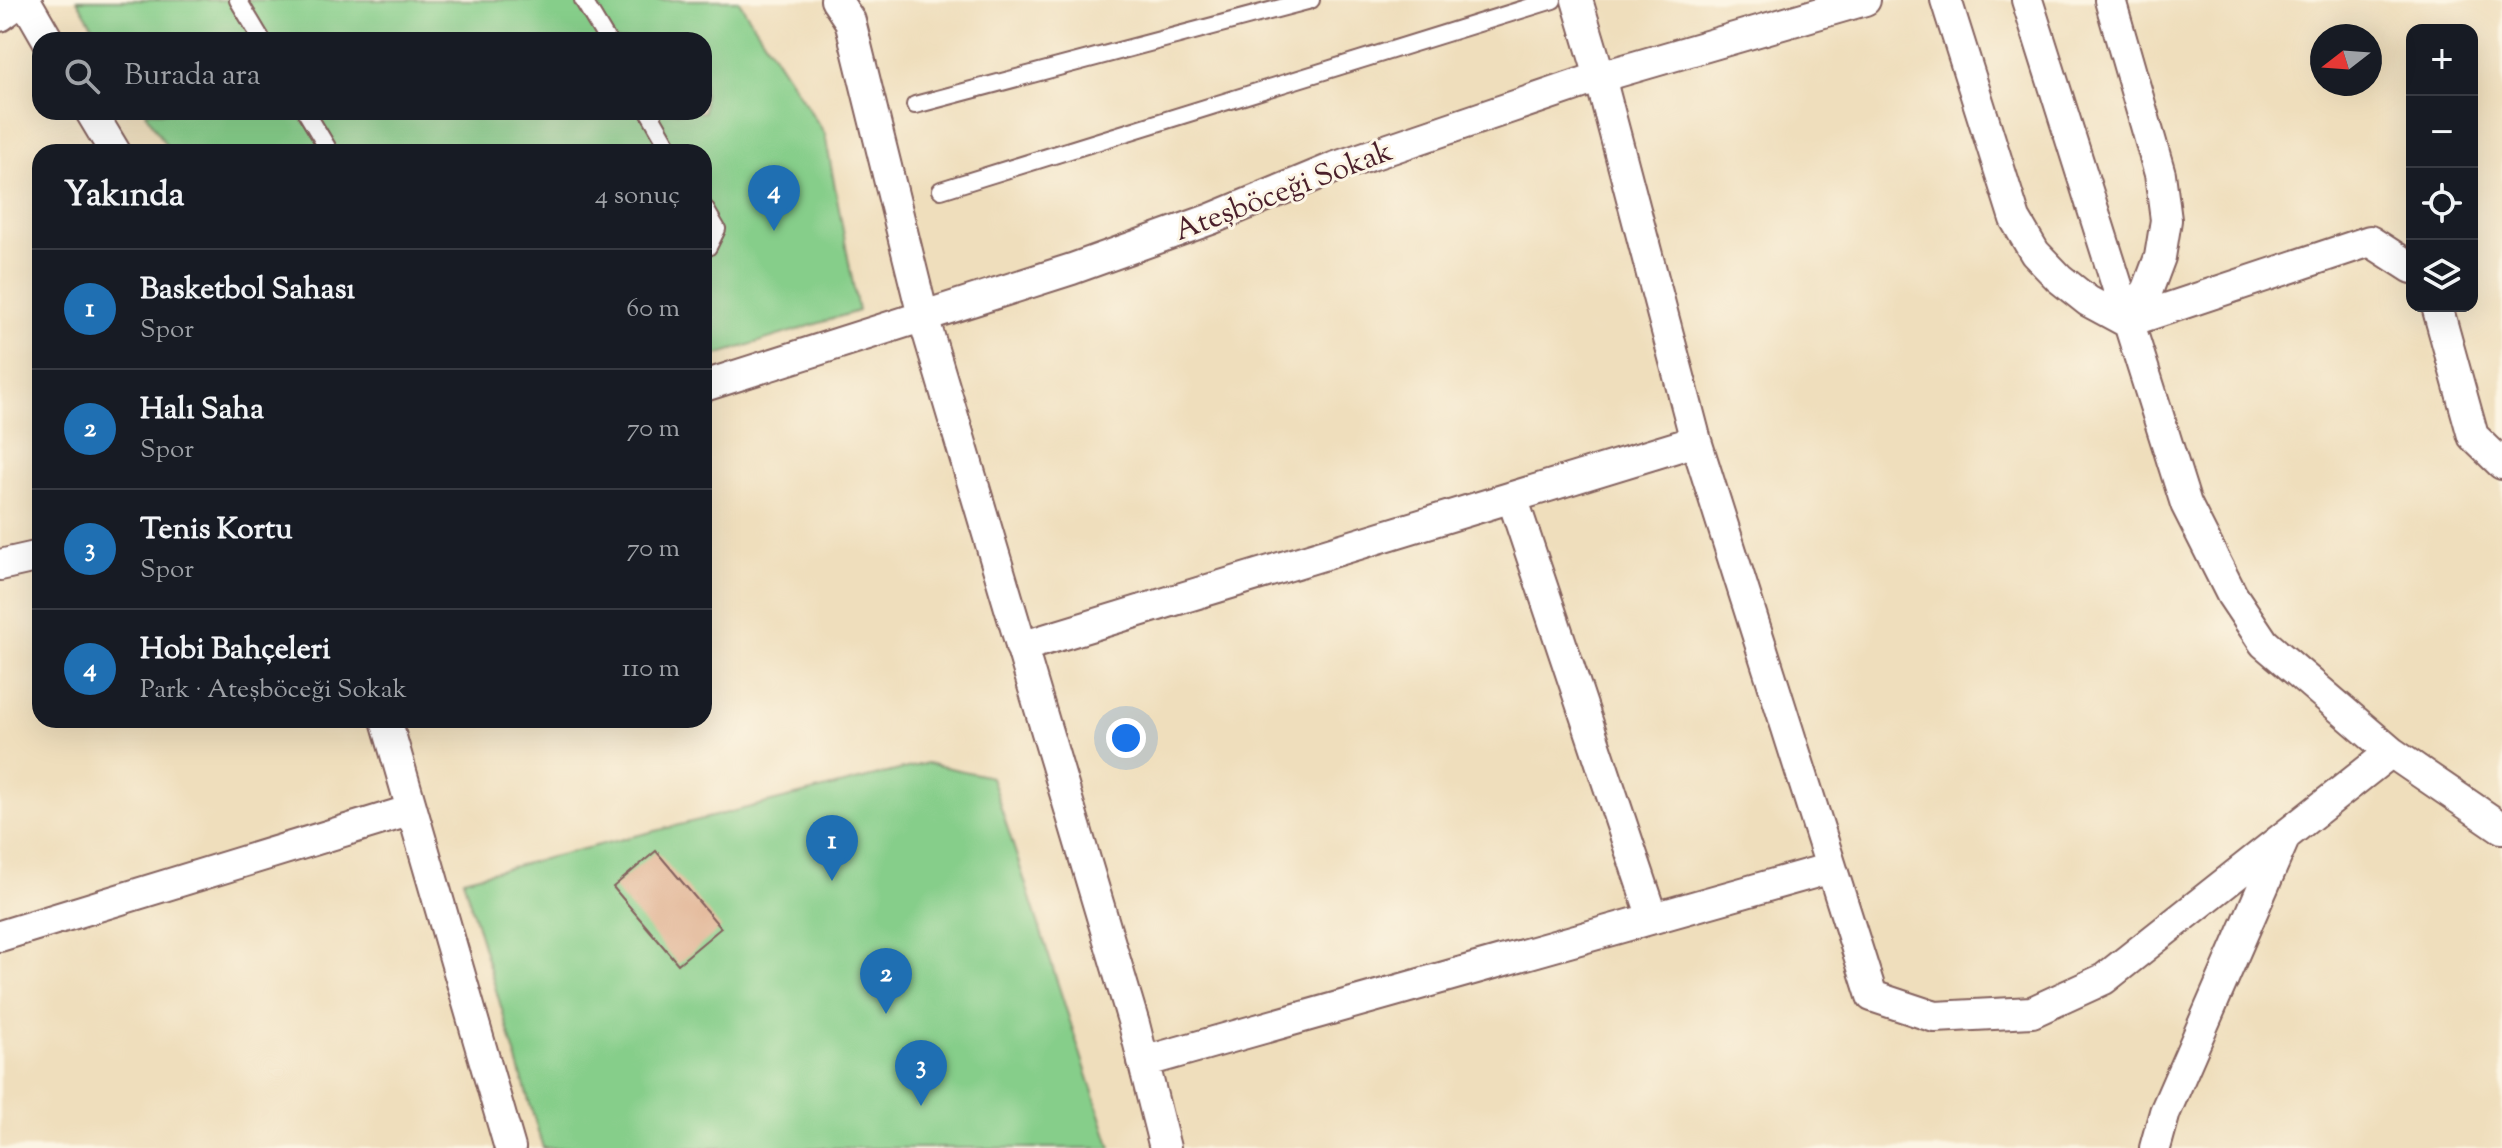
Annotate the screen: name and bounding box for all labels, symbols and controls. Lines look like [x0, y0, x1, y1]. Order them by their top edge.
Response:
north arrow [2310, 24, 2382, 96]
map controls [2406, 24, 2478, 312]
button: + [2406, 24, 2478, 96]
search box [32, 32, 712, 120]
icon: search [60, 54, 104, 98]
text: Burada ara [124, 55, 261, 98]
button: − [2406, 96, 2478, 168]
street label: Ateşböceği Sokak [1169, 131, 1399, 254]
pin: 4 [748, 165, 800, 231]
button: locate [2406, 168, 2478, 240]
text: Yakında [64, 172, 184, 221]
text: 4 sonuç [595, 178, 680, 215]
button: layers [2406, 240, 2478, 312]
text: Basketbol Sahası [140, 269, 355, 312]
text: 1 [86, 291, 94, 328]
text: 60 m [626, 291, 680, 328]
text: Spor [140, 312, 194, 349]
text: Halı Saha [140, 389, 264, 432]
text: 2 [84, 411, 96, 448]
text: 70 m [627, 411, 680, 448]
text: Spor [140, 432, 194, 469]
text: Tenis Kortu [140, 509, 292, 552]
text: 3 [85, 531, 95, 568]
text: 70 m [627, 531, 680, 568]
text: Spor [140, 552, 194, 589]
text: Hobi Bahçeleri [140, 629, 330, 672]
text: 4 [83, 651, 97, 688]
text: 110 m [622, 651, 680, 688]
text: Park · Ateşböceği Sokak [140, 672, 407, 709]
your location [1106, 718, 1146, 758]
pin: 1 [806, 815, 858, 881]
pin: 2 [860, 948, 912, 1014]
pin: 3 [895, 1040, 947, 1106]

